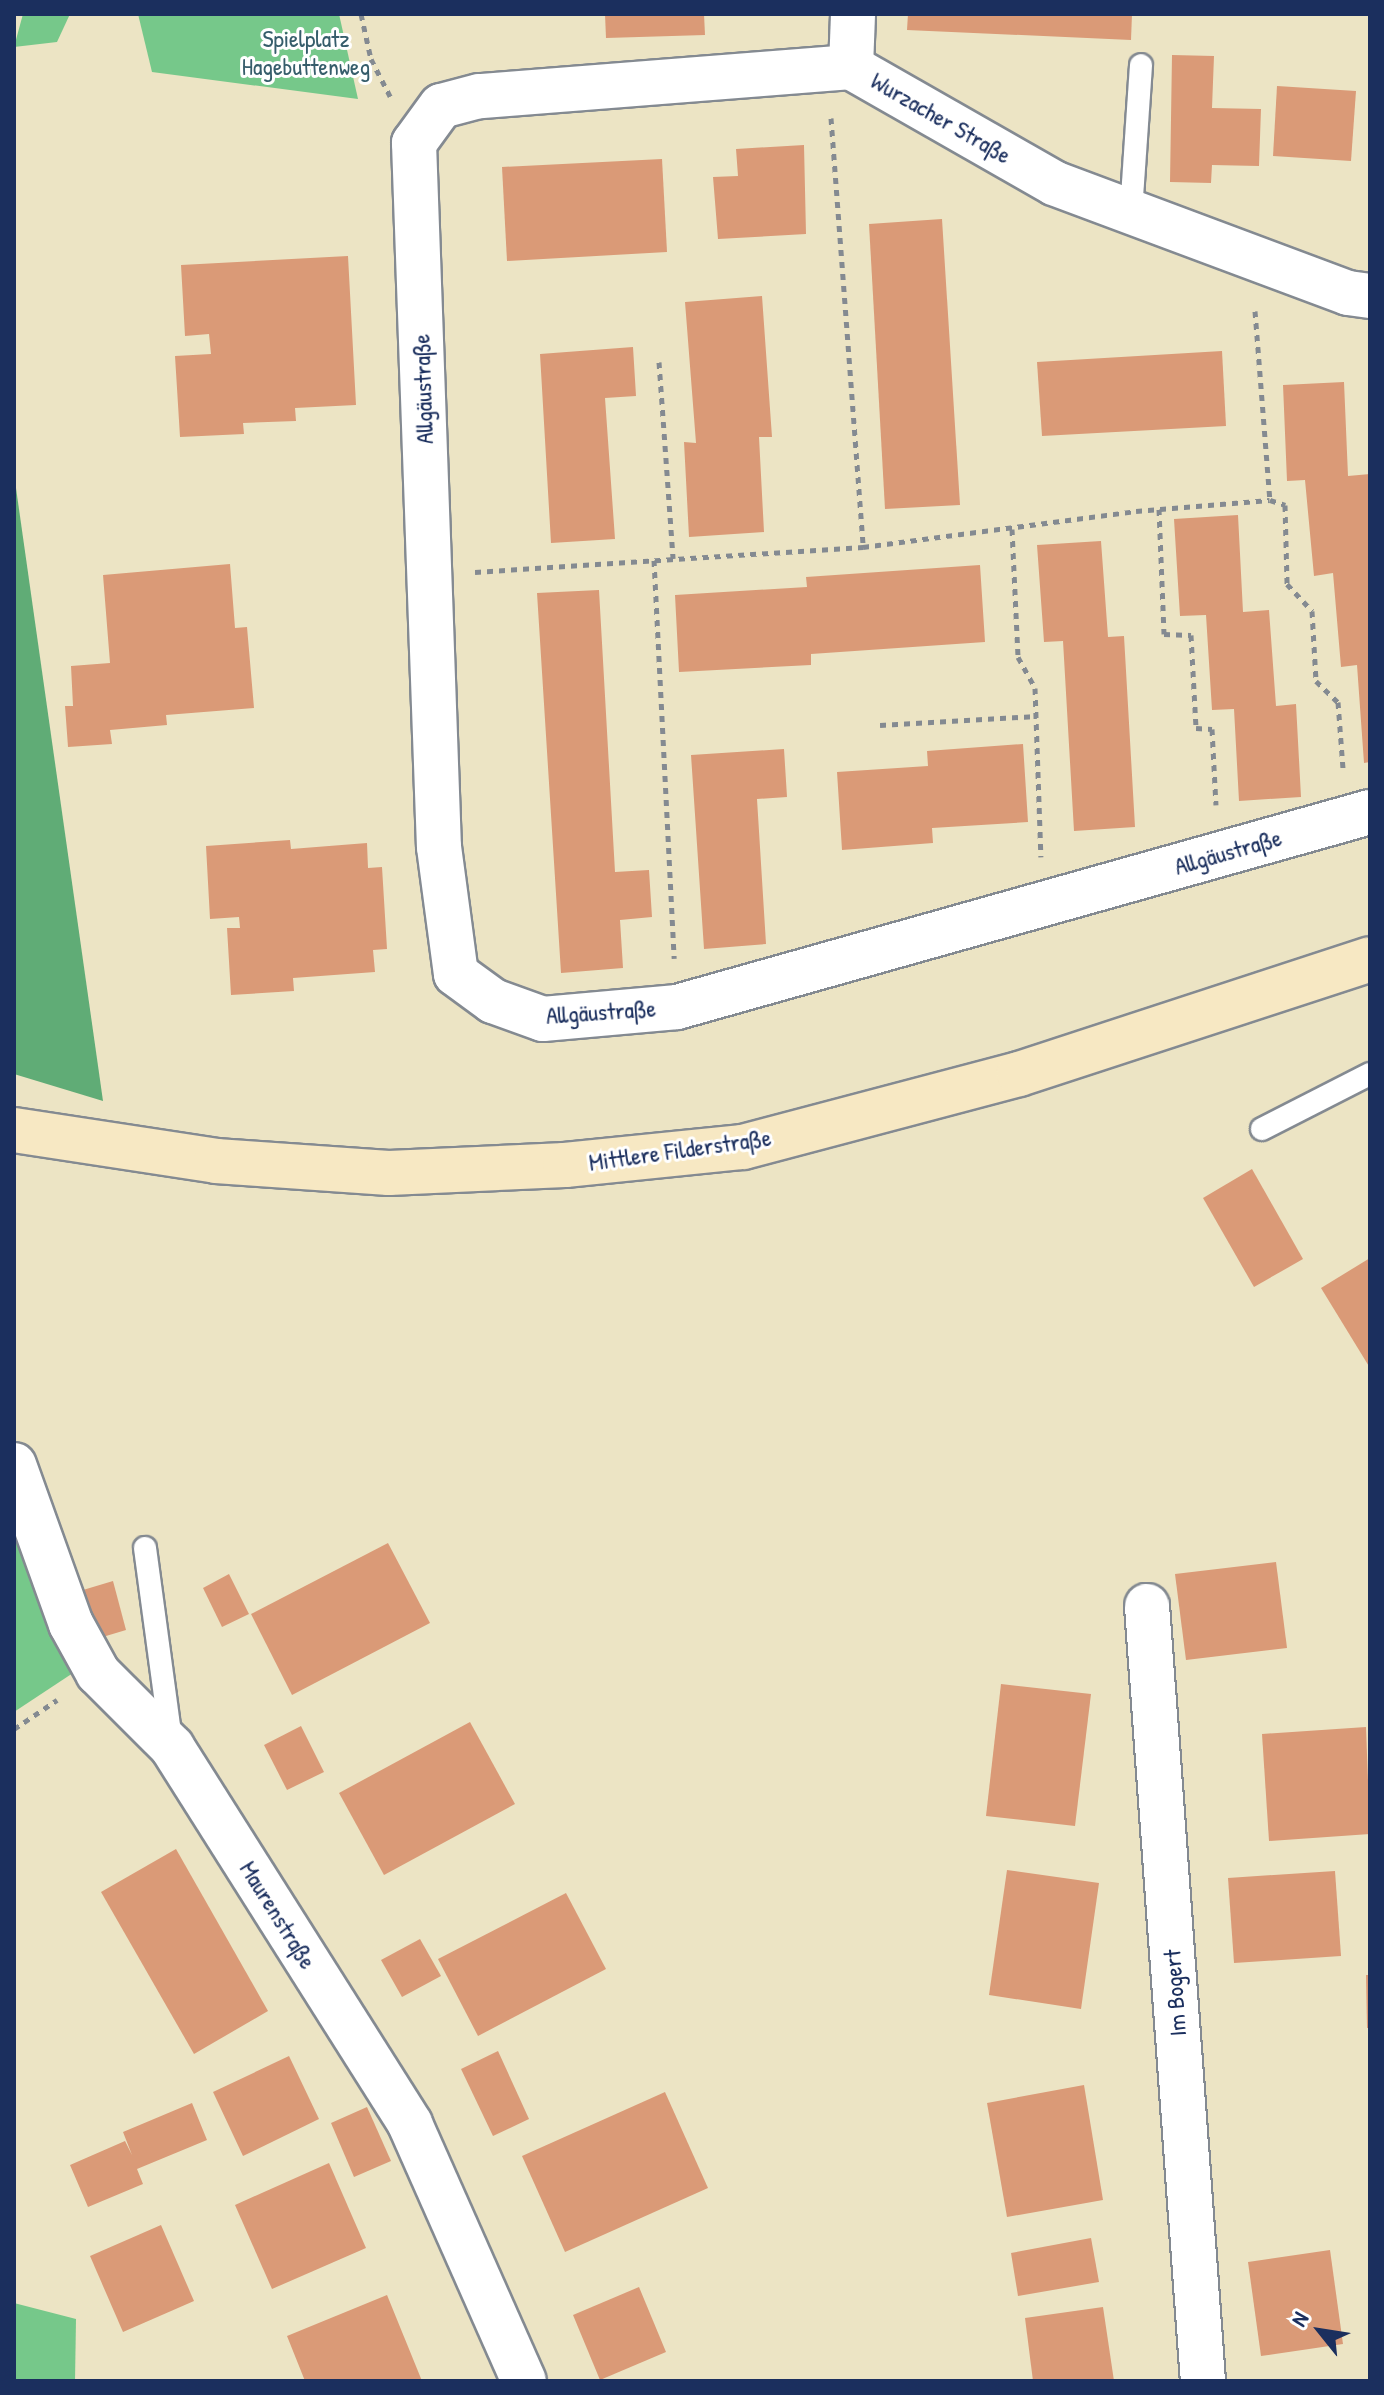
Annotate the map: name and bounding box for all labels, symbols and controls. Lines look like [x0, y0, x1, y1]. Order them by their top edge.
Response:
park label: Spielplatz Hagebuttenweg [242, 25, 370, 81]
street label: Wurzacher Straße [866, 66, 1016, 170]
street label: Allgäustraße [407, 333, 439, 445]
street label: Allgäustraße [1171, 823, 1285, 881]
street label: Allgäustraße [545, 994, 657, 1030]
street label: Mittlere Filderstraße [587, 1123, 773, 1177]
street label: Maurenstraße [234, 1856, 322, 1974]
street label: Im Bogert [1158, 1949, 1192, 2037]
north arrow [1280, 2291, 1360, 2371]
text: N [1283, 2306, 1315, 2332]

